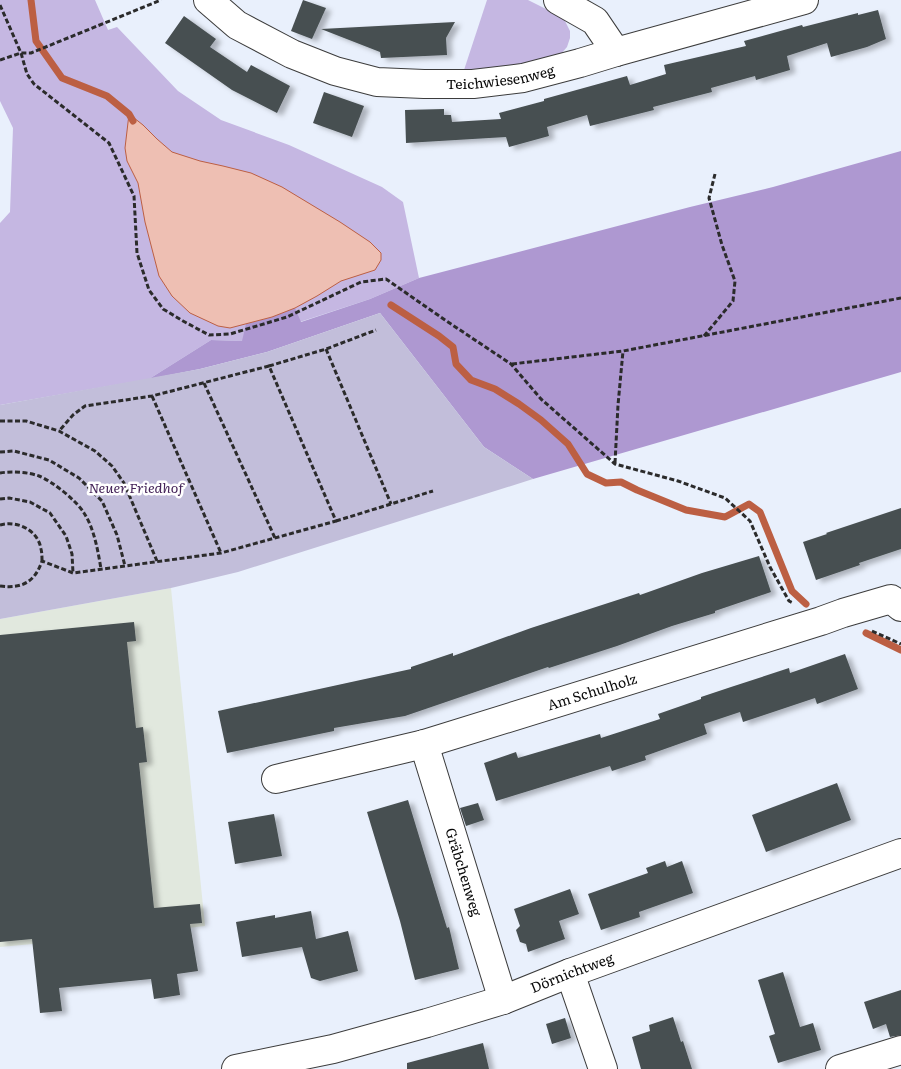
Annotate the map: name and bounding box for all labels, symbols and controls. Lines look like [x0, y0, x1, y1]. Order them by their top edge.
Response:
street label: Teichwiesenweg [446, 59, 557, 93]
park label: Neuer Friedhof [88, 477, 185, 497]
street label: Am Schulholz [544, 668, 639, 714]
street label: Gräbchenweg [441, 825, 488, 919]
street label: Dörnichtweg [527, 947, 616, 997]

